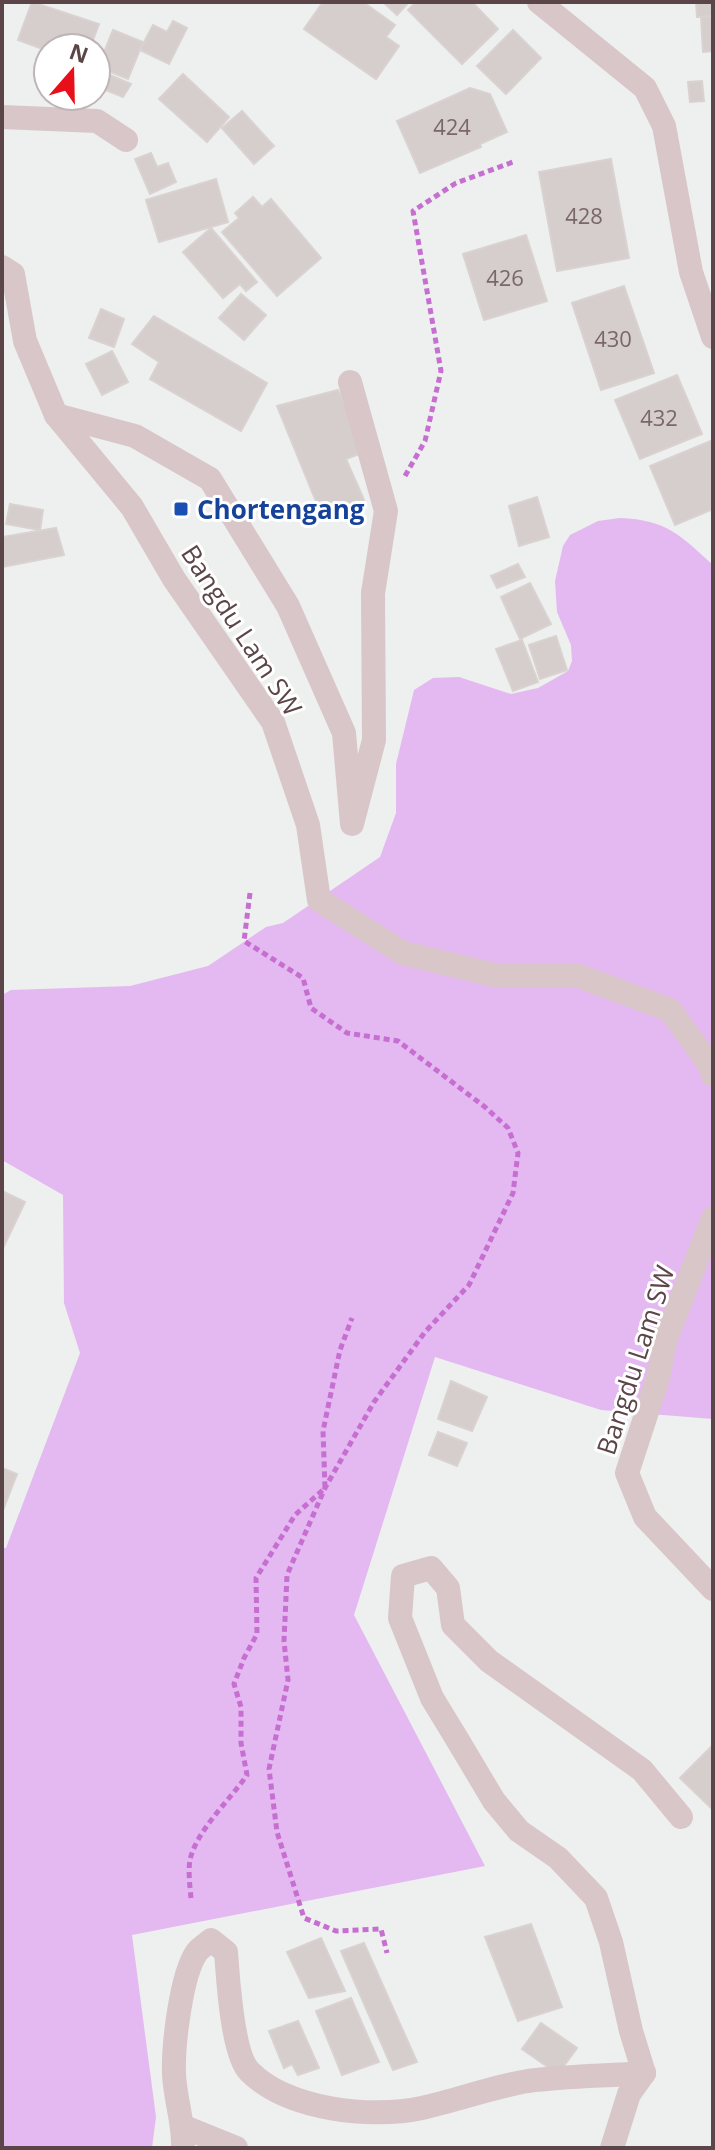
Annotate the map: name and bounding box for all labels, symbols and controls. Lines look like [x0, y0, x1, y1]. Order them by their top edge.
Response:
north arrow [32, 32, 112, 112]
text: N [66, 35, 93, 69]
house number: 424 [433, 111, 471, 141]
house number: 428 [565, 200, 603, 230]
house number: 426 [486, 262, 524, 292]
house number: 430 [594, 323, 632, 353]
house number: 432 [640, 402, 678, 432]
place label: Chortengang [197, 491, 365, 527]
marker: Chortengang [172, 500, 190, 518]
street label: Bangdu Lam SW [173, 538, 311, 722]
street label: Bangdu Lam SW [587, 1261, 683, 1459]

